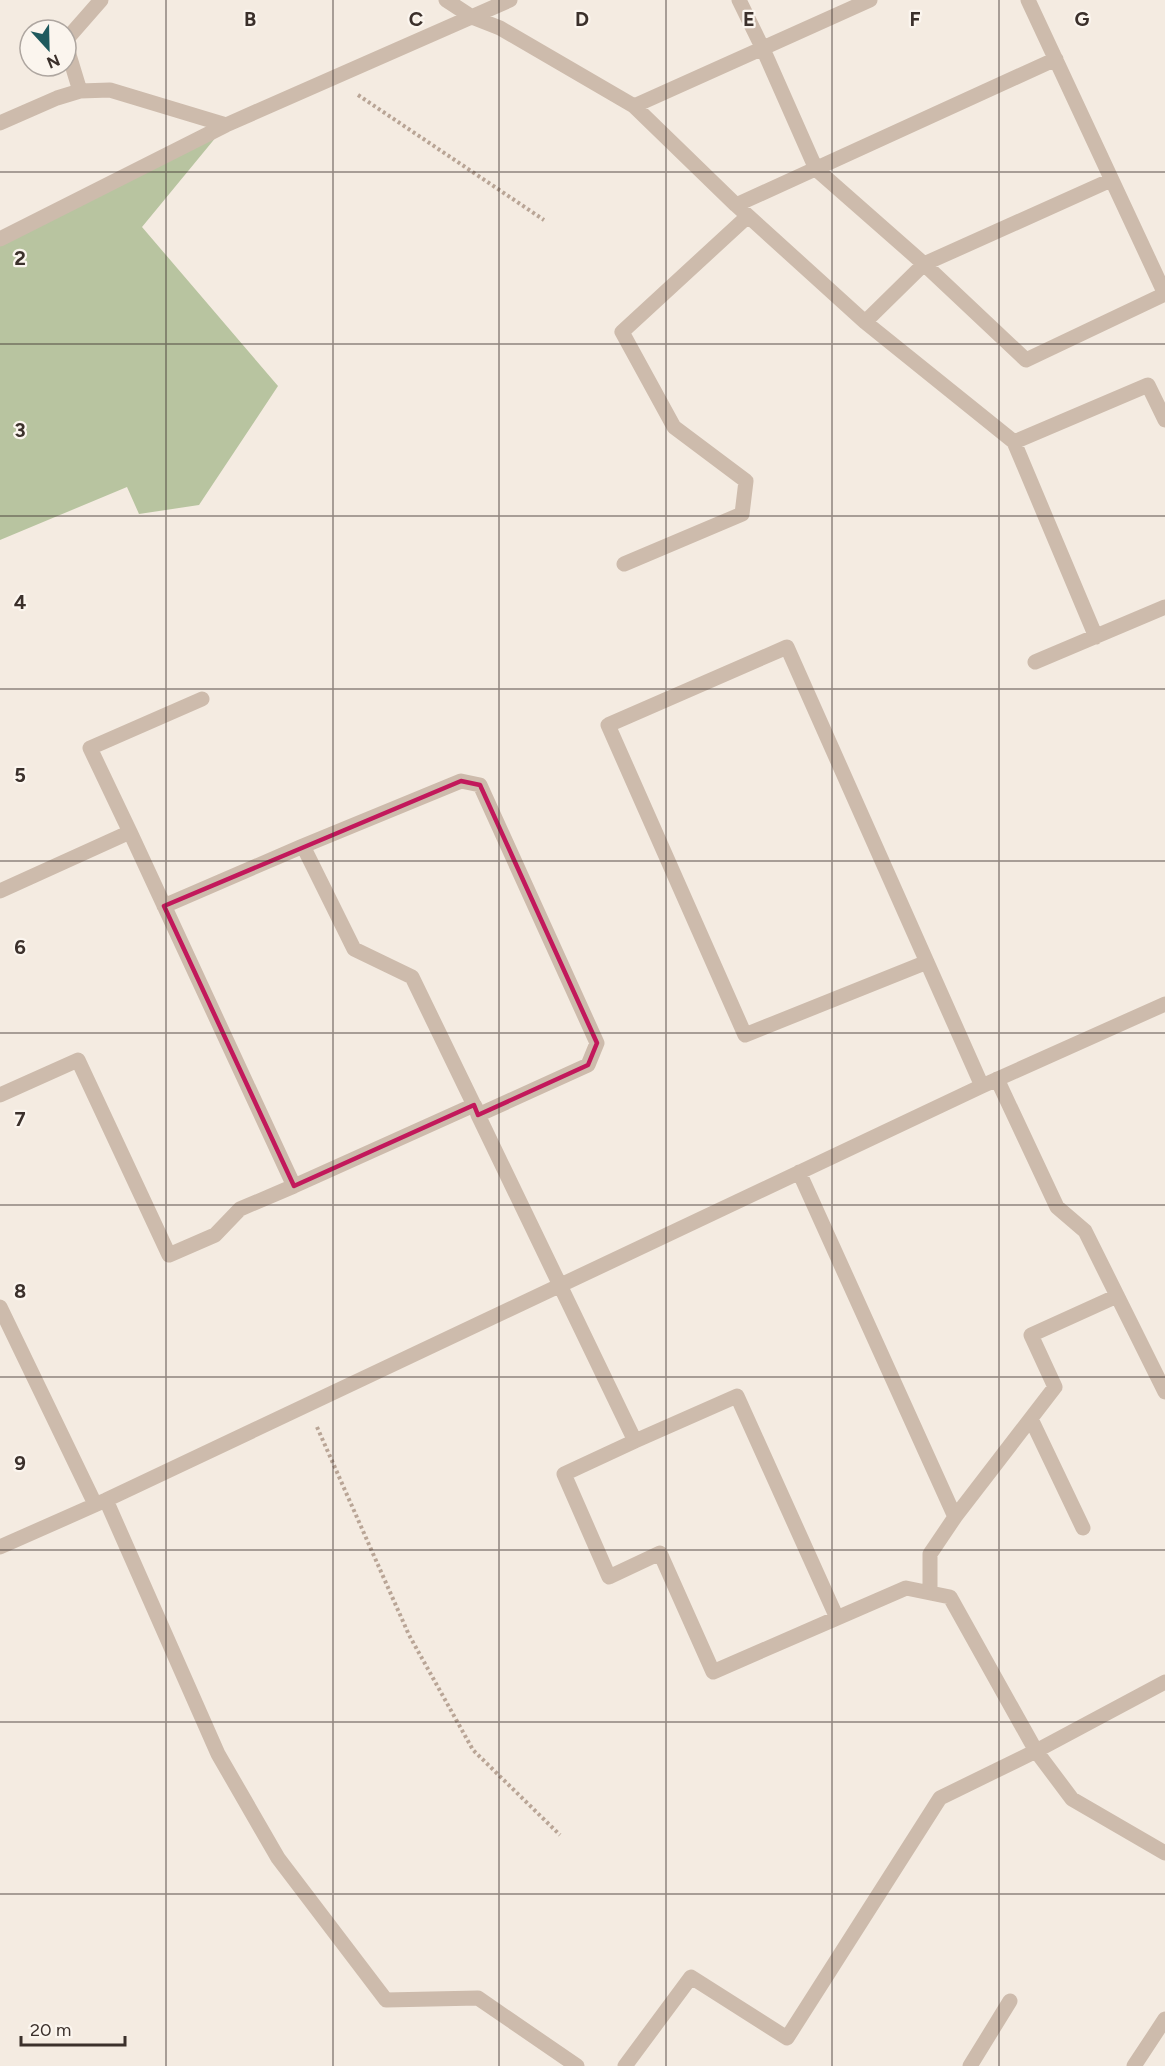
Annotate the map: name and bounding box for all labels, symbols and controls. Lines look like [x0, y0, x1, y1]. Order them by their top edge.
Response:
text: B [244, 7, 256, 31]
text: C [409, 7, 423, 31]
text: D [575, 7, 589, 31]
text: E [743, 7, 755, 31]
text: F [909, 7, 921, 31]
text: G [1075, 7, 1090, 31]
north arrow [18, 18, 78, 78]
text: N [44, 50, 63, 73]
text: 2 [14, 246, 26, 270]
text: 3 [14, 418, 26, 442]
text: 4 [14, 590, 27, 614]
text: 5 [14, 763, 26, 787]
text: 6 [14, 935, 26, 959]
text: 7 [14, 1107, 26, 1131]
text: 8 [14, 1279, 26, 1303]
text: 9 [14, 1451, 26, 1475]
scale bar [21, 2009, 124, 2047]
text: 20 m [30, 2019, 71, 2041]

